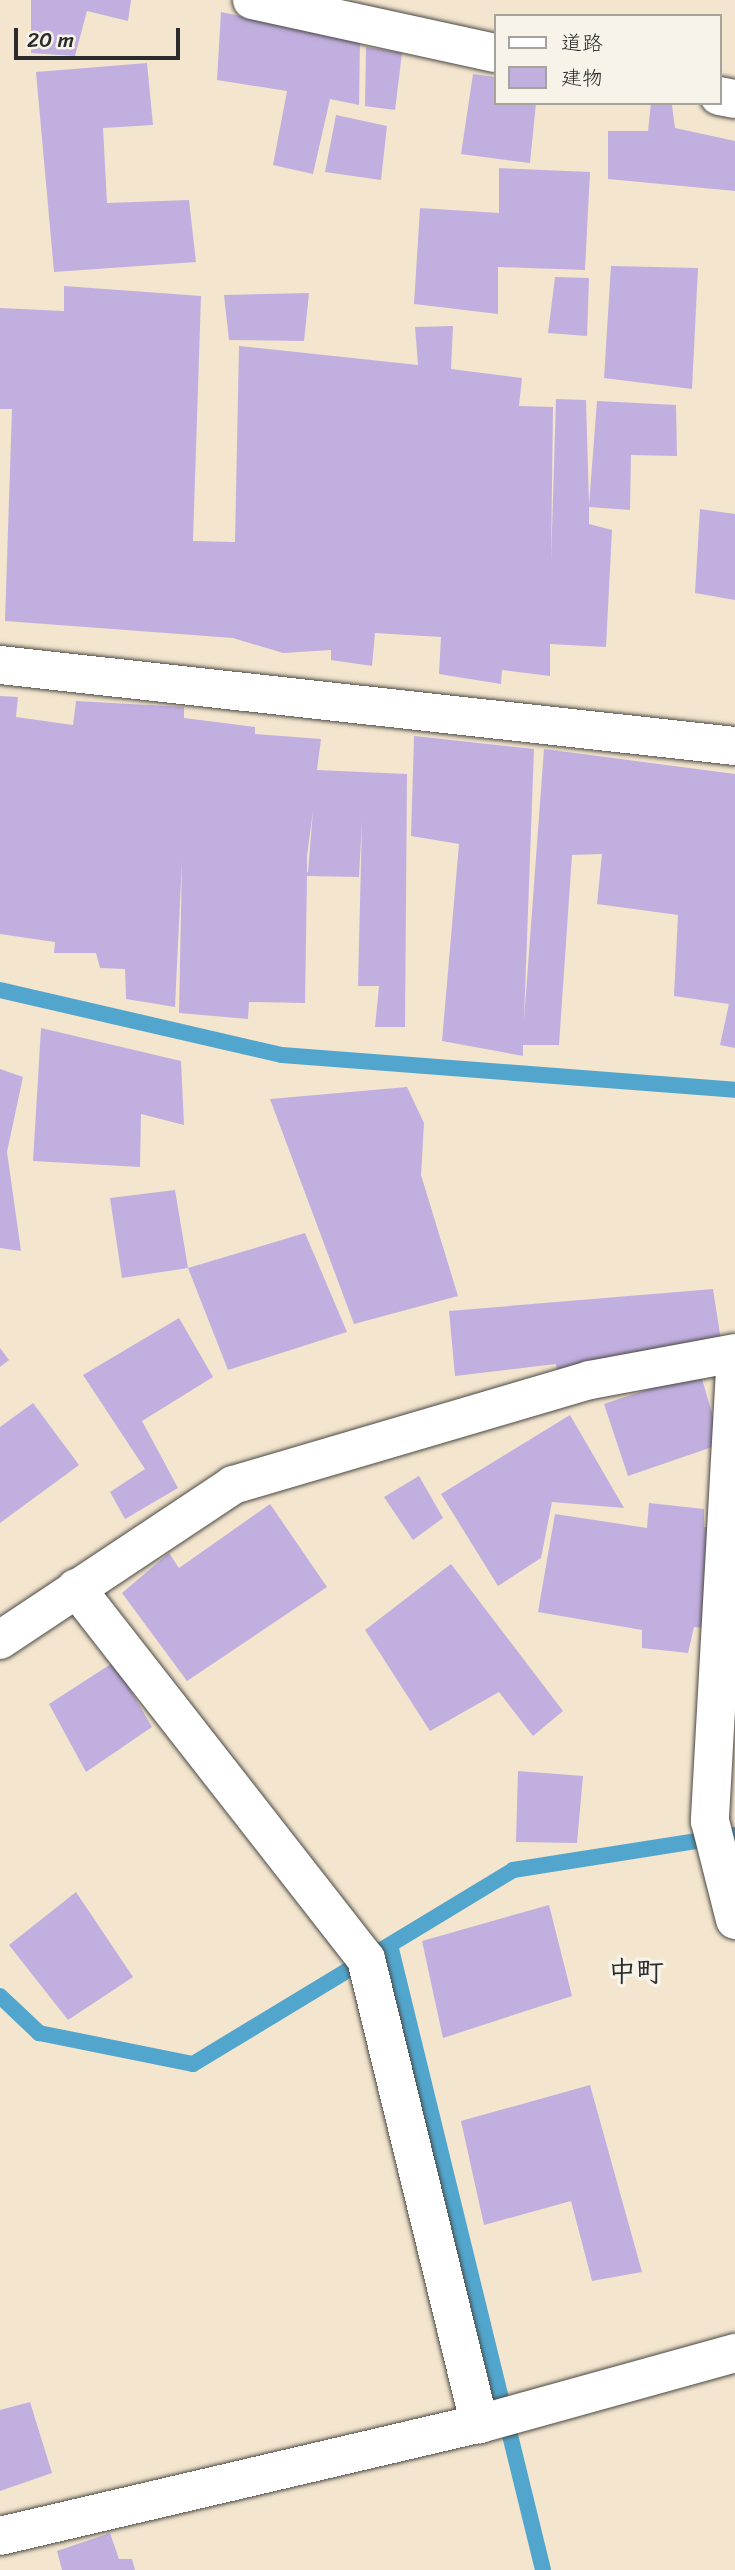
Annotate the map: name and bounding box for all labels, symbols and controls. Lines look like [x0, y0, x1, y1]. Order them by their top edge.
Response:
scale bar [18, 14, 184, 58]
legend [494, 14, 721, 105]
text: 20 m [27, 21, 74, 59]
text: 道路 [561, 24, 603, 62]
text: 建物 [561, 59, 603, 97]
district label: 中町 [608, 1955, 664, 1989]

